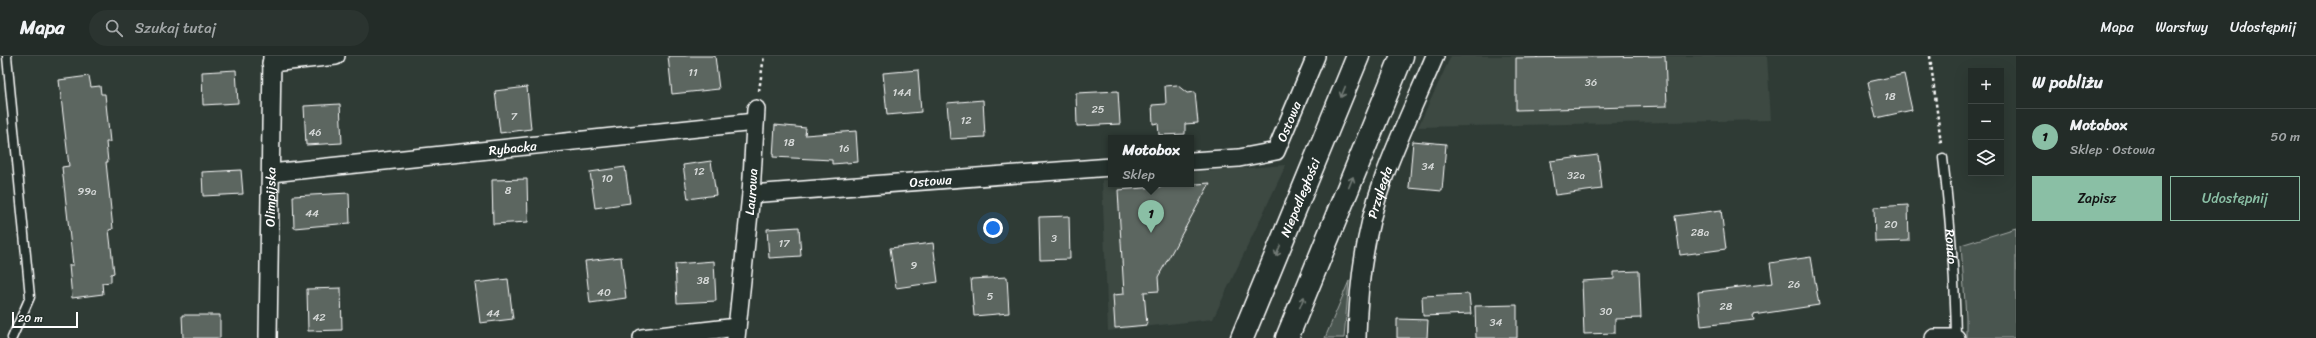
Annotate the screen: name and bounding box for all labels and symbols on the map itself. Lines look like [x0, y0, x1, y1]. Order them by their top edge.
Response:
house number: 11 [688, 63, 698, 82]
house number: 36 [1585, 73, 1597, 92]
house number: 14A [893, 83, 911, 102]
one-way arrow [1339, 86, 1346, 98]
house number: 18 [1884, 87, 1896, 106]
street label: Ostowa [1270, 97, 1308, 145]
house number: 25 [1091, 100, 1105, 119]
house number: 7 [511, 107, 518, 126]
house number: 12 [960, 111, 972, 130]
house number: 46 [308, 123, 322, 142]
house number: 18 [783, 133, 795, 152]
street label: Rybacka [488, 134, 538, 162]
house number: 16 [839, 139, 849, 158]
street label: Niepodległości [1274, 154, 1327, 241]
house number: 34 [1422, 157, 1435, 176]
house number: 12 [693, 162, 705, 181]
street label: Przyległa [1361, 162, 1399, 221]
street label: Olimpijska [259, 166, 282, 227]
house number: 32a [1567, 166, 1585, 185]
street label: Laurowa [738, 167, 765, 216]
street label: Ostowa [909, 168, 953, 194]
house number: 10 [601, 169, 613, 188]
one-way arrow [1348, 176, 1355, 188]
house number: 8 [505, 181, 512, 200]
house number: 99a [77, 182, 97, 201]
pin: 1 [1138, 200, 1164, 233]
house number: 44 [305, 204, 319, 223]
house number: 20 [1884, 215, 1898, 234]
your location [983, 218, 1003, 238]
house number: 28a [1691, 223, 1710, 242]
street label: Rondo [1938, 228, 1964, 265]
house number: 3 [1051, 229, 1057, 248]
house number: 17 [779, 234, 790, 253]
one-way arrow [1273, 245, 1281, 257]
house number: 9 [911, 256, 918, 275]
house number: 38 [697, 271, 710, 290]
house number: 26 [1788, 275, 1800, 294]
house number: 40 [597, 283, 611, 302]
house number: 5 [987, 287, 994, 306]
one-way arrow [1299, 296, 1306, 308]
house number: 28 [1720, 297, 1733, 316]
house number: 30 [1600, 302, 1613, 321]
house number: 44 [486, 304, 500, 323]
house number: 42 [312, 308, 326, 327]
scale bar [12, 310, 78, 329]
house number: 34 [1490, 313, 1503, 332]

